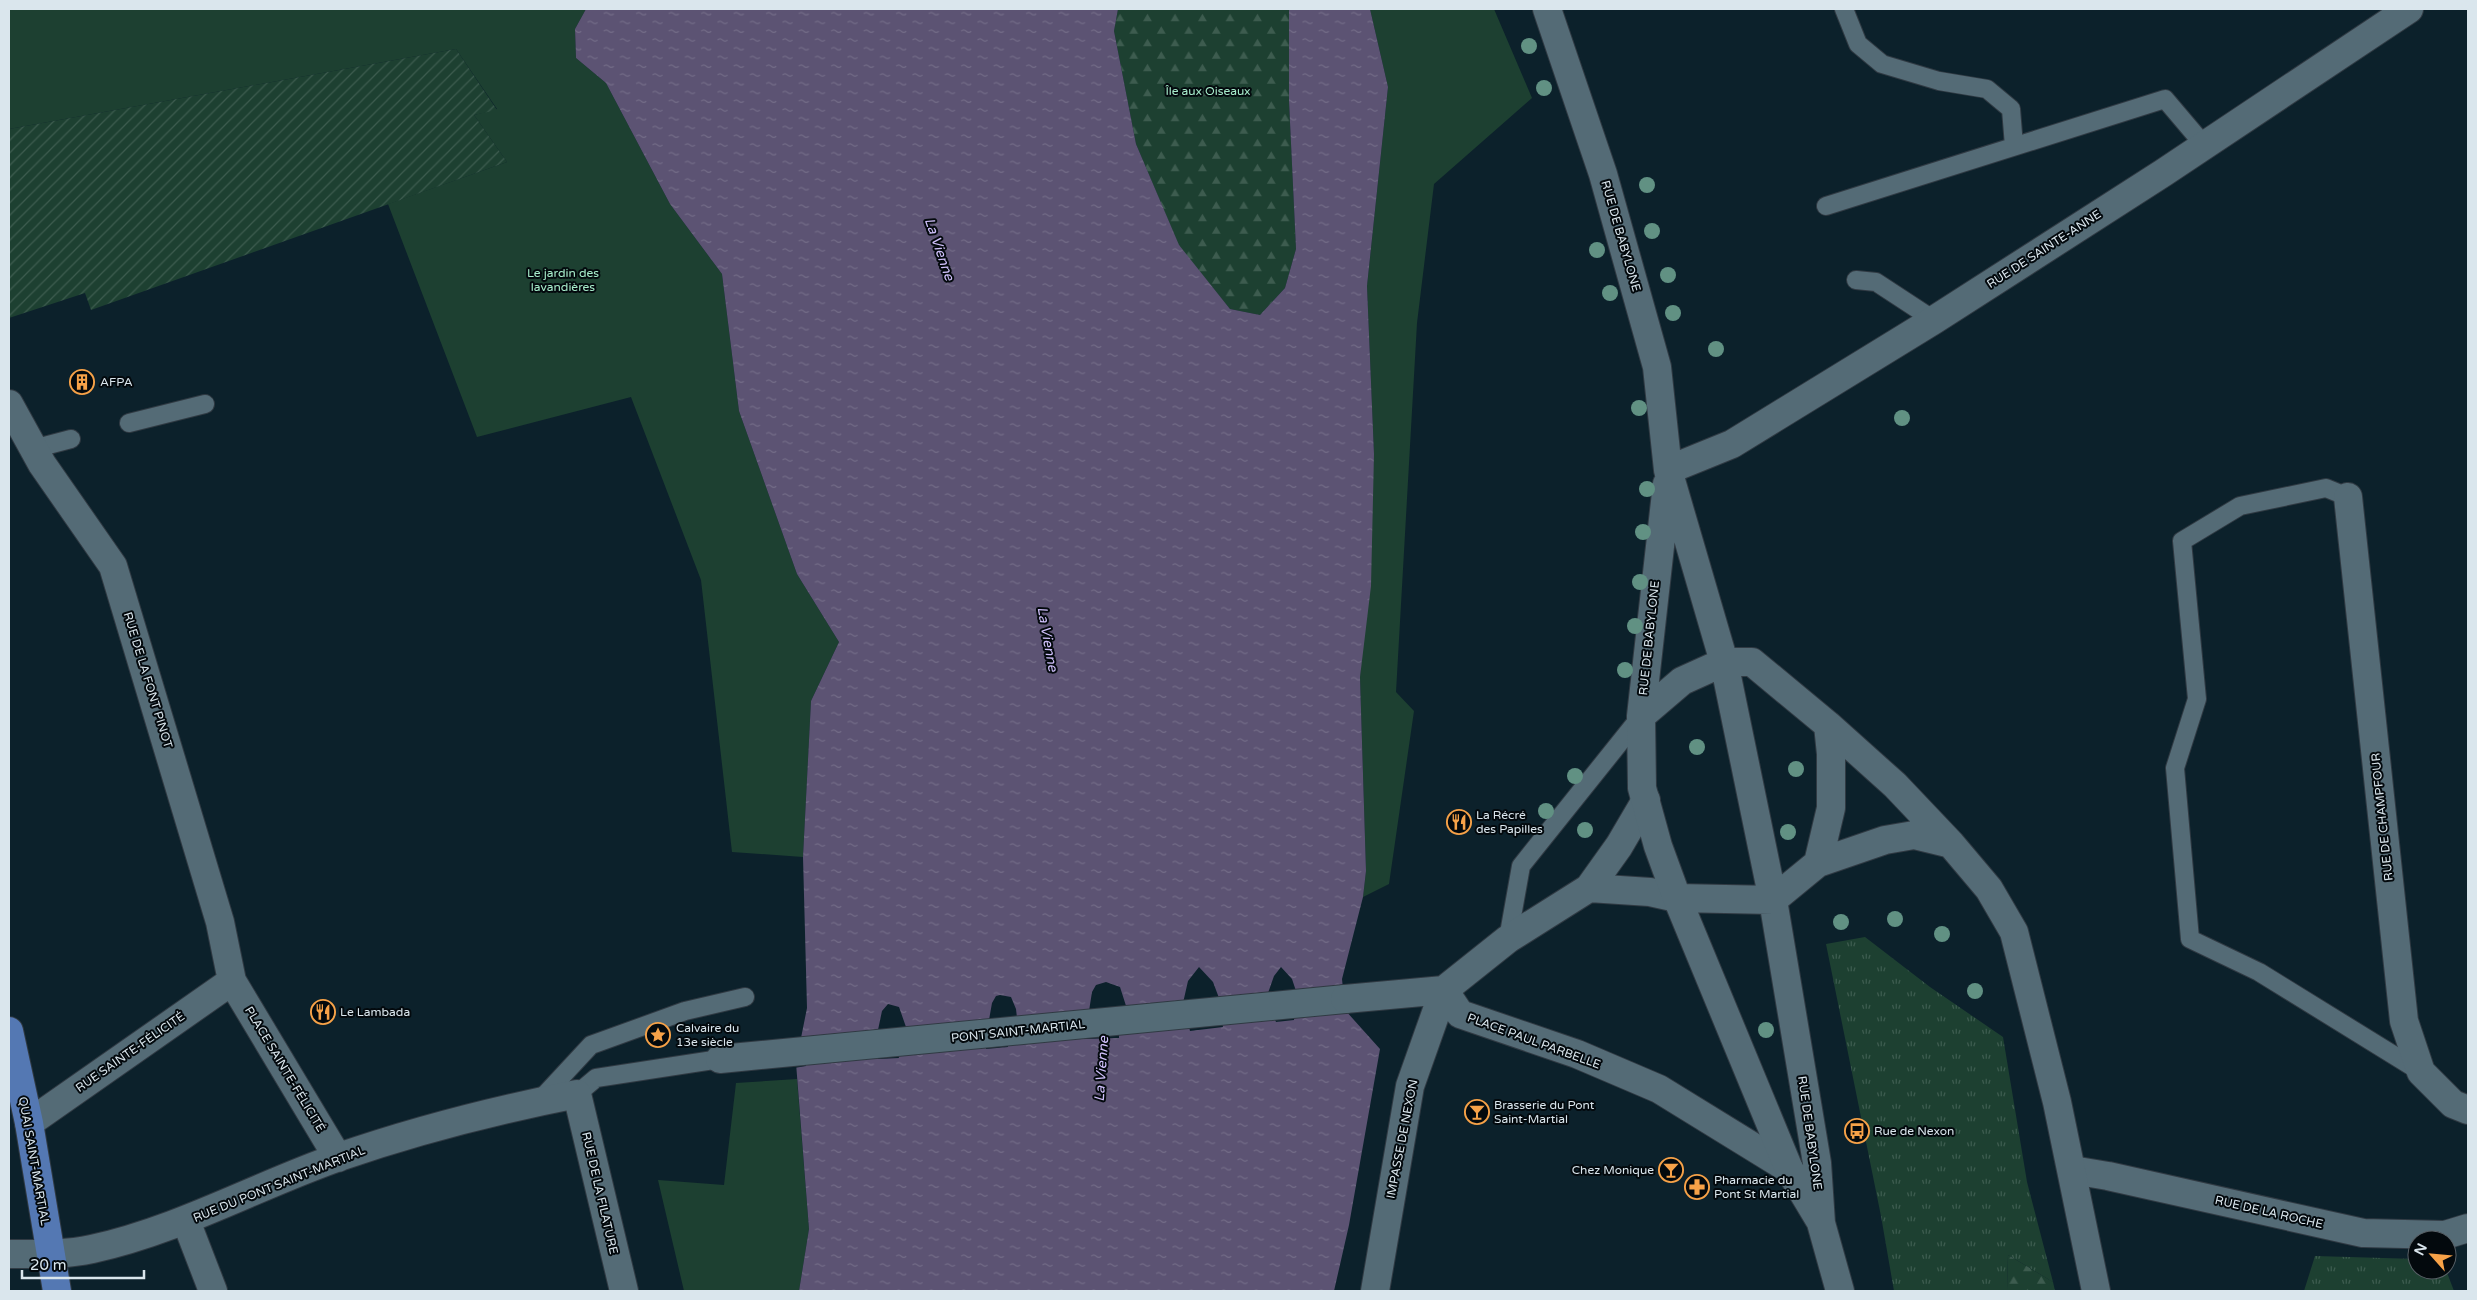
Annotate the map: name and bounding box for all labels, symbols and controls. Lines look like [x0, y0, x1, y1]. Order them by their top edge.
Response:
park label: Île aux Oiseaux [1165, 84, 1251, 98]
street label: RUE DE BABYLONE [1598, 179, 1644, 294]
street label: RUE DE SAINTE-ANNE [1984, 207, 2104, 291]
water label: La Vienne [921, 215, 959, 284]
park label: Le jardin des lavandières [527, 266, 599, 294]
building icon: AFPA [69, 369, 95, 395]
place label: AFPA [100, 375, 133, 389]
street label: RUE DE BABYLONE [1636, 580, 1662, 696]
water label: La Vienne [1033, 605, 1062, 674]
street label: RUE DE LA FONT PINOT [121, 610, 176, 750]
street label: RUE DE CHAMPFOUR [2368, 752, 2396, 882]
place label: La Récré des Papilles [1476, 808, 1543, 836]
restaurant icon: La Récré des Papilles [1446, 809, 1472, 835]
restaurant icon: Le Lambada [310, 999, 336, 1025]
street label: PLACE SAINTE-FÉLICITÉ [242, 1004, 328, 1135]
place label: Le Lambada [340, 1005, 410, 1019]
street label: RUE SAINTE-FÉLICITÉ [73, 1009, 187, 1095]
street label: PLACE PAUL PARBELLE [1466, 1010, 1603, 1072]
street label: PONT SAINT-MARTIAL [950, 1017, 1086, 1045]
place label: Calvaire du 13e siècle [676, 1021, 739, 1049]
place icon: Calvaire du 13e siècle [645, 1022, 671, 1048]
water label: La Vienne [1091, 1035, 1112, 1102]
street label: RUE DE BABYLONE [1795, 1075, 1825, 1191]
street label: IMPASSE DE NEXON [1384, 1078, 1420, 1200]
street label: QUAI SAINT-MARTIAL [16, 1095, 52, 1227]
place label: Brasserie du Pont Saint-Martial [1494, 1098, 1595, 1126]
bar icon: Brasserie du Pont Saint-Martial [1464, 1099, 1490, 1125]
bus stop icon: Rue de Nexon [1844, 1118, 1870, 1144]
place label: Rue de Nexon [1874, 1124, 1954, 1138]
street label: RUE DE LA FILATURE [579, 1130, 621, 1256]
street label: RUE DU PONT SAINT-MARTIAL [191, 1143, 367, 1225]
bar icon: Chez Monique [1658, 1157, 1684, 1183]
place label: Chez Monique [1572, 1163, 1654, 1177]
place label: Pharmacie du Pont St Martial [1714, 1173, 1799, 1201]
pharmacy icon: Pharmacie du Pont St Martial [1684, 1174, 1710, 1200]
street label: RUE DE LA ROCHE [2214, 1193, 2325, 1231]
north arrow [2407, 1230, 2457, 1280]
text: N [2411, 1240, 2431, 1258]
scale bar [22, 1248, 145, 1280]
text: 20 m [30, 1256, 67, 1274]

